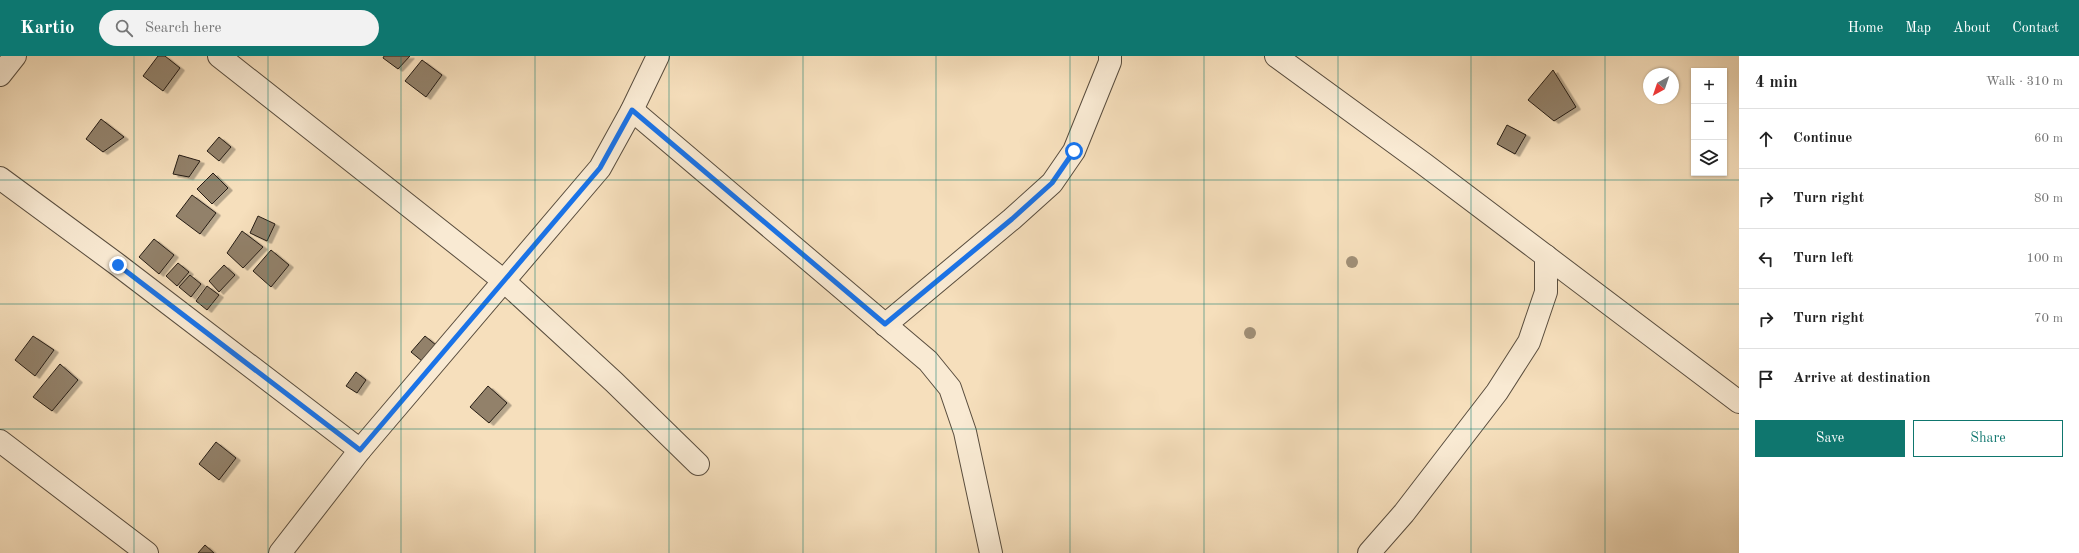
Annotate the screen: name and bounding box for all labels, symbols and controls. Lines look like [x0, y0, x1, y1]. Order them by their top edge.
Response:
search box [99, 10, 379, 46]
icon: search [113, 17, 135, 39]
text: Kartio [20, 19, 75, 38]
text: Search here [145, 21, 221, 36]
text: Home [1848, 21, 1883, 35]
text: Map [1905, 21, 1931, 35]
text: About [1953, 21, 1990, 35]
text: Contact [2012, 21, 2059, 35]
north arrow [1643, 68, 1679, 104]
map controls [1691, 68, 1727, 176]
button: + [1691, 68, 1727, 104]
text: 4 min [1755, 74, 1798, 91]
text: Walk · 310 m [1986, 75, 2063, 88]
button: − [1691, 104, 1727, 140]
icon: ahead [1755, 128, 1777, 150]
text: Continue [1793, 131, 1852, 146]
text: 60 m [2034, 132, 2063, 145]
button: layers [1691, 140, 1727, 176]
route start [1065, 142, 1083, 160]
icon: right [1755, 188, 1777, 210]
text: Turn right [1793, 191, 1864, 206]
text: 80 m [2034, 192, 2063, 205]
icon: left [1755, 248, 1777, 270]
text: Turn left [1793, 251, 1853, 266]
text: 100 m [2026, 252, 2063, 265]
route end [109, 256, 127, 274]
icon: right [1755, 308, 1777, 330]
text: Turn right [1793, 311, 1864, 326]
text: 70 m [2034, 312, 2063, 325]
icon: arrive [1755, 368, 1777, 390]
text: Arrive at destination [1793, 371, 1931, 386]
button: Save [1755, 420, 1905, 457]
button: Share [1913, 420, 2063, 457]

